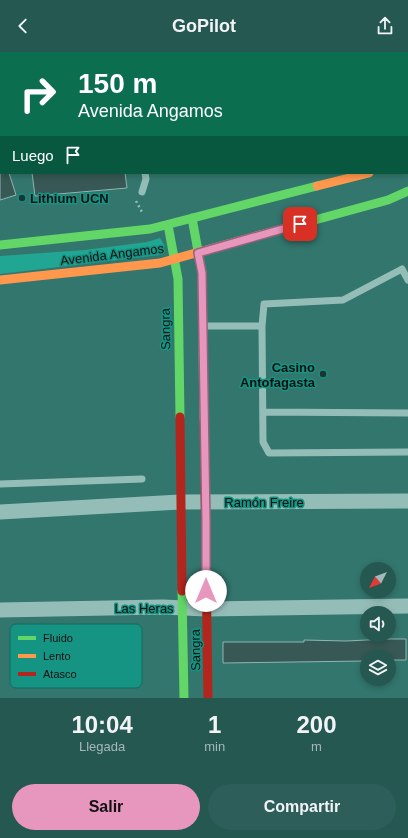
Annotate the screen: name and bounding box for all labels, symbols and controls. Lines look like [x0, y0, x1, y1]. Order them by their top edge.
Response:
icon: back [12, 15, 34, 37]
icon: share [374, 15, 396, 37]
text: GoPilot [172, 16, 236, 36]
icon: right [12, 68, 64, 120]
text: 150 m [78, 68, 157, 99]
text: Avenida Angamos [78, 101, 223, 121]
icon: arrive [62, 144, 84, 166]
text: Luego [12, 147, 54, 164]
place label: Lithium UCN [30, 191, 109, 206]
marker: Lithium UCN [17, 193, 27, 203]
pin [283, 207, 317, 241]
icon: arrive [289, 213, 311, 235]
street label: Avenida Angamos [59, 241, 165, 268]
street label: Sangra [158, 307, 173, 350]
place label: Casino Antofagasta [240, 360, 316, 390]
marker: Casino Antofagasta [318, 369, 328, 379]
street label: Ramón Freire [224, 495, 304, 510]
north arrow [360, 562, 396, 598]
map controls [360, 562, 396, 686]
position arrow [185, 570, 227, 612]
street label: Las Heras [114, 601, 174, 616]
button: sound [360, 606, 396, 642]
legend [10, 624, 142, 688]
street label: Sangra [188, 628, 203, 671]
text: Fluido [43, 632, 73, 644]
text: Lento [43, 650, 71, 662]
button: layers [360, 650, 396, 686]
text: Atasco [43, 668, 77, 680]
text: 10:04 [71, 711, 133, 738]
text: 1 [208, 711, 221, 738]
text: 200 [297, 711, 337, 738]
text: Llegada [79, 739, 125, 754]
text: min [204, 739, 225, 754]
text: m [311, 739, 322, 754]
button: Salir [12, 784, 200, 830]
button: Compartir [208, 784, 396, 830]

